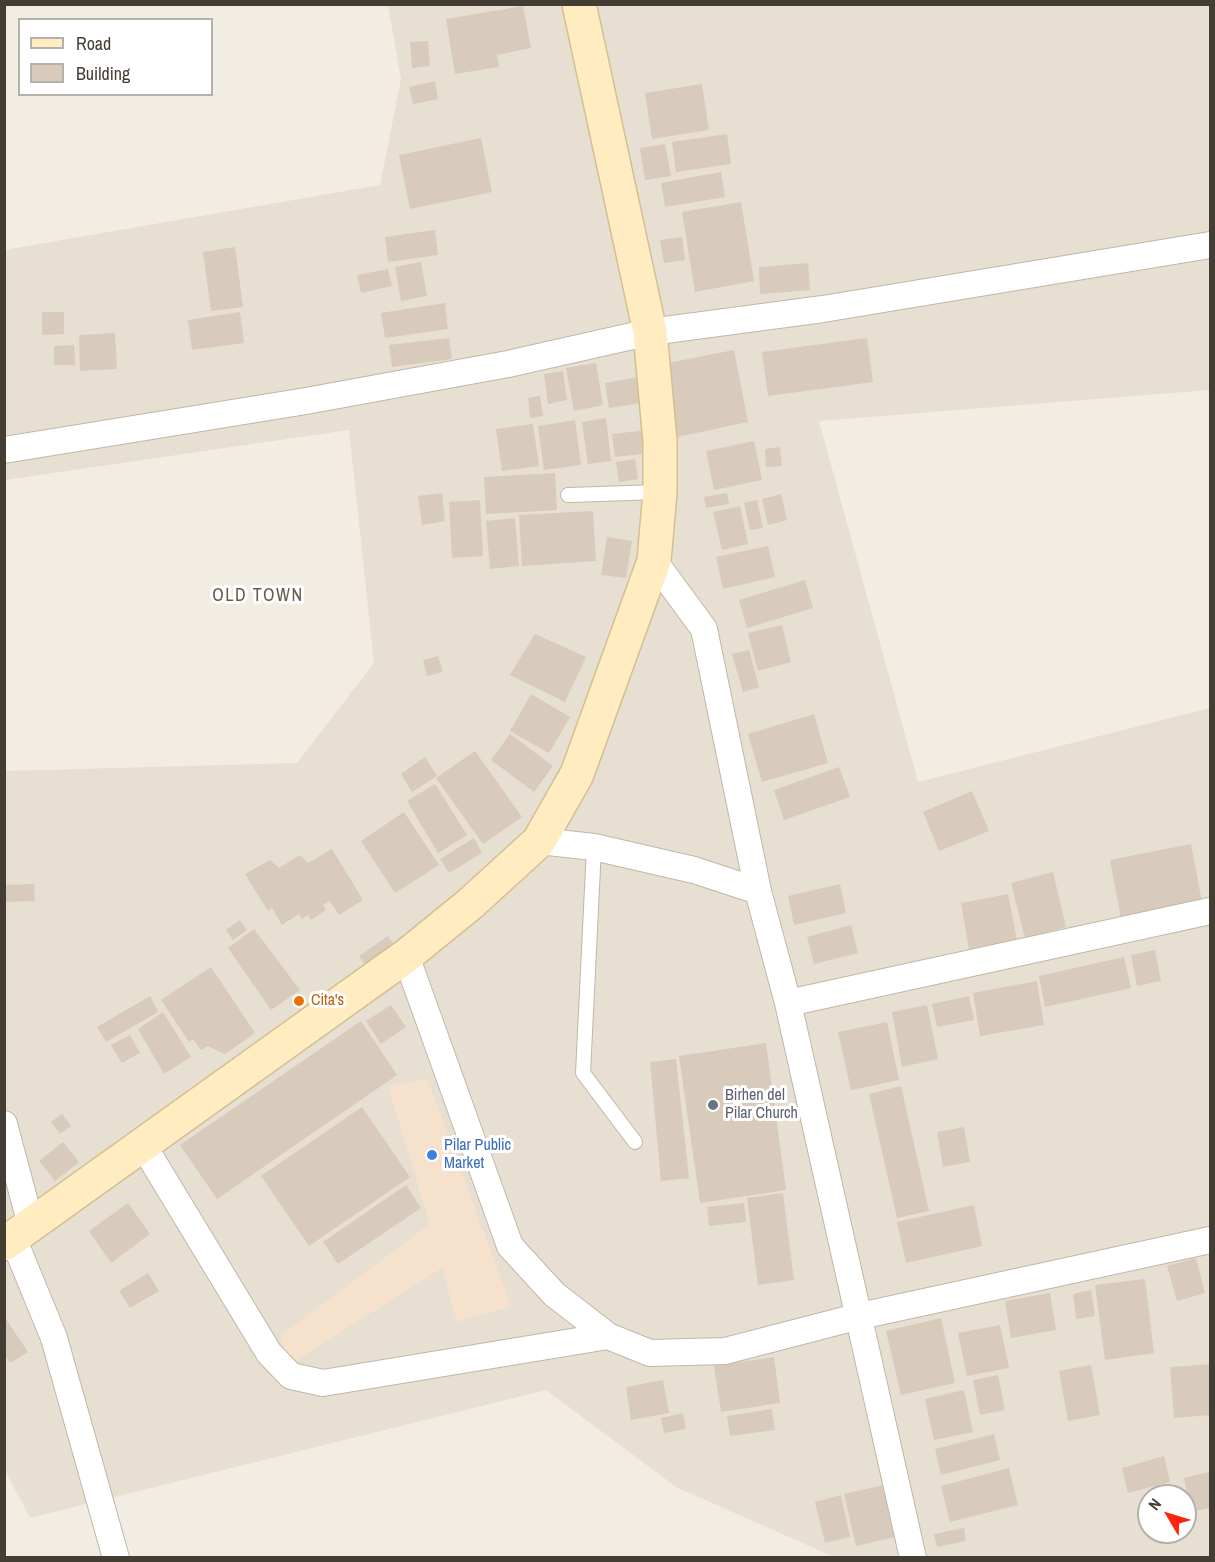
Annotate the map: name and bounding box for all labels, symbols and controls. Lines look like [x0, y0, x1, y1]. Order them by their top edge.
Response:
legend [18, 18, 213, 96]
text: Road [76, 31, 111, 56]
text: Building [76, 61, 130, 86]
district label: OLD TOWN [212, 585, 304, 607]
place label: Cita's [311, 991, 344, 1011]
marker: Cita's [292, 994, 306, 1008]
place label: Birhen del Pilar Church [725, 1086, 798, 1124]
marker: Birhen del Pilar Church [706, 1098, 720, 1112]
place label: Pilar Public Market [444, 1136, 511, 1174]
marker: Pilar Public Market [425, 1148, 439, 1162]
north arrow [1137, 1484, 1197, 1544]
text: N [1143, 1494, 1166, 1515]

